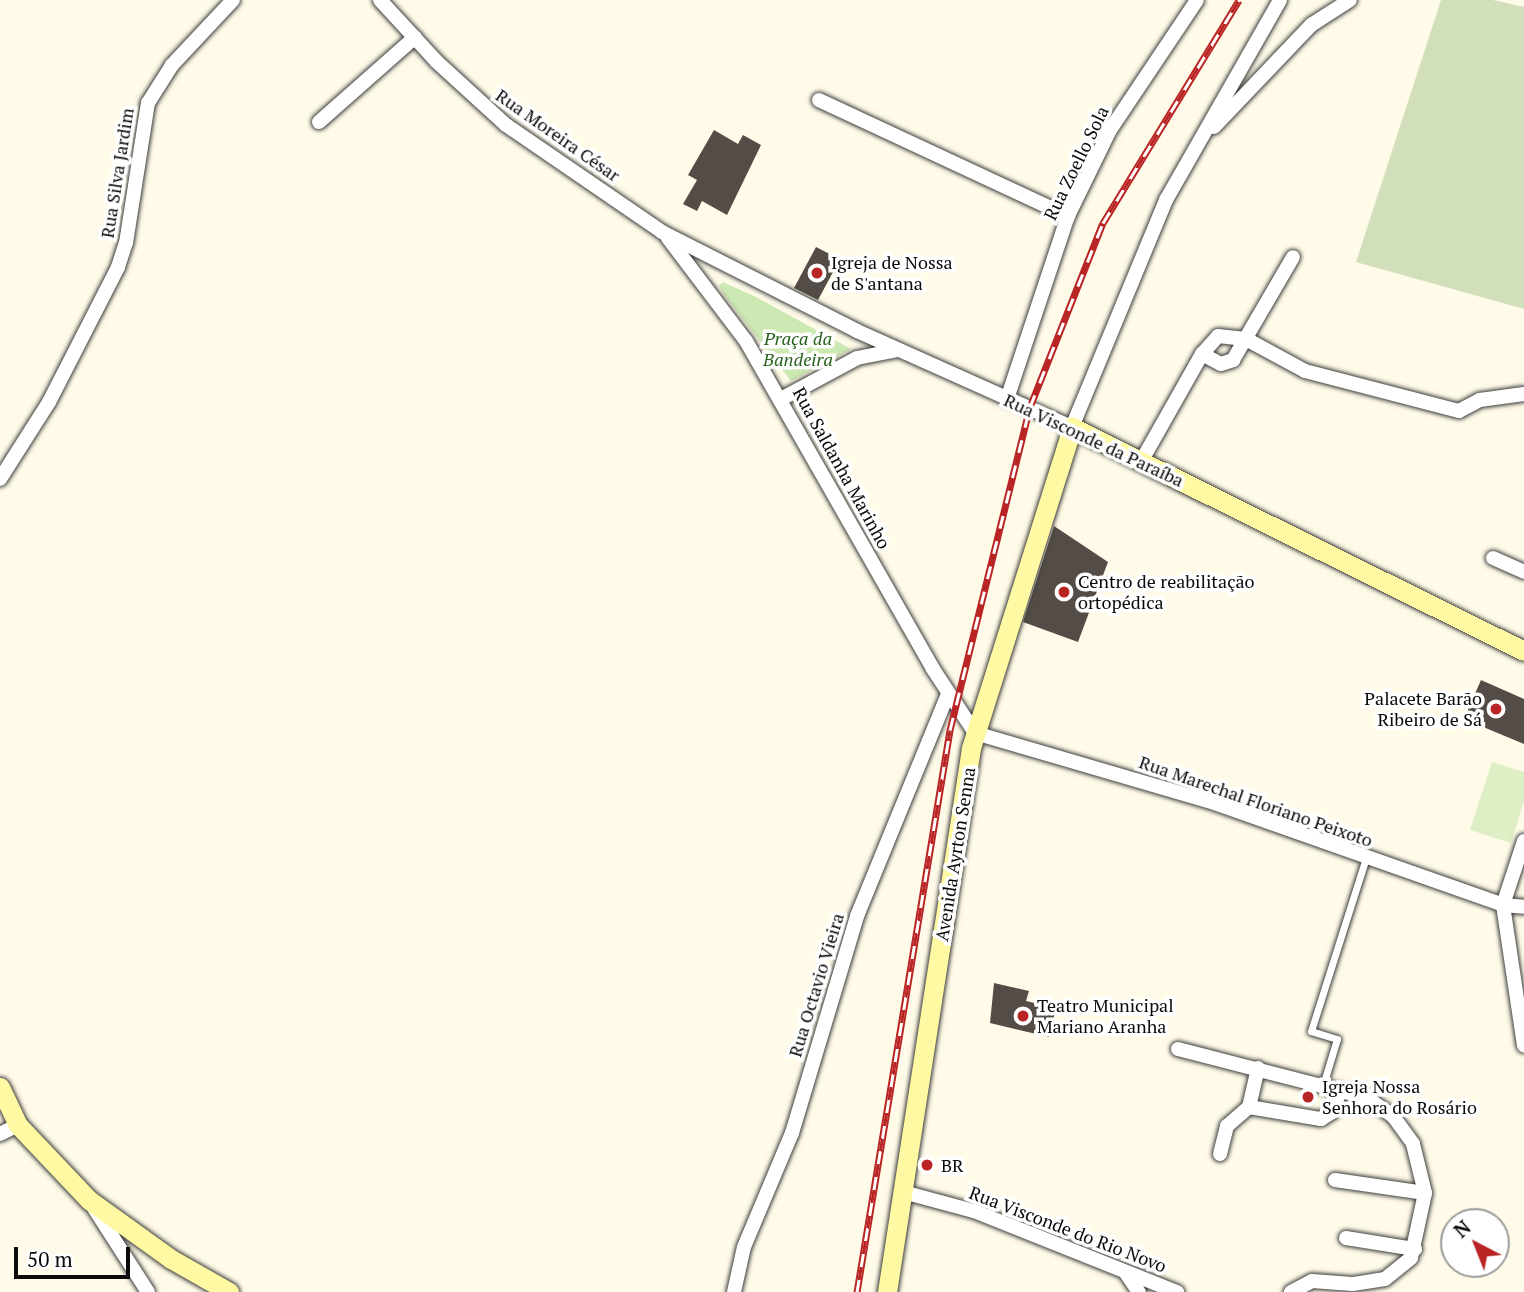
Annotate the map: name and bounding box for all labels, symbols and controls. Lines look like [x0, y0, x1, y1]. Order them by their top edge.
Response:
street label: Rua Moreira César [492, 84, 624, 186]
street label: Rua Zoello Sola [1039, 102, 1113, 224]
street label: Rua Silva Jardim [96, 106, 138, 240]
place label: Igreja de Nossa de S'antana [831, 252, 953, 294]
marker: Igreja de Nossa de S'antana [809, 265, 825, 281]
park label: Praça da Bandeira [763, 328, 833, 370]
street label: Rua Saldanha Marinho [789, 383, 895, 553]
street label: Rua Visconde da Paraíba [1000, 389, 1188, 491]
place label: Centro de reabilitação ortopédica [1078, 571, 1255, 614]
marker: Centro de reabilitação ortopédica [1056, 584, 1072, 600]
place label: Palacete Barão Ribeiro de Sá [1364, 688, 1482, 730]
marker: Palacete Barão Ribeiro de Sá [1488, 701, 1504, 717]
street label: Rua Marechal Floriano Peixoto [1136, 751, 1376, 851]
street label: Avenida Ayrton Senna [931, 765, 979, 943]
street label: Rua Octavio Vieira [784, 910, 848, 1060]
place label: Teatro Municipal Mariano Aranha [1037, 995, 1174, 1038]
marker: Teatro Municipal Mariano Aranha [1015, 1008, 1031, 1024]
place label: Igreja Nossa Senhora do Rosário [1322, 1076, 1477, 1118]
marker: Igreja Nossa Senhora do Rosário [1300, 1089, 1316, 1105]
place label: BR [941, 1154, 964, 1176]
marker: BR [919, 1157, 935, 1173]
street label: Rua Visconde do Rio Novo [966, 1181, 1170, 1277]
north arrow [1440, 1208, 1510, 1278]
text: N [1448, 1214, 1476, 1243]
scale bar [18, 1232, 133, 1276]
text: 50 m [27, 1245, 73, 1273]

